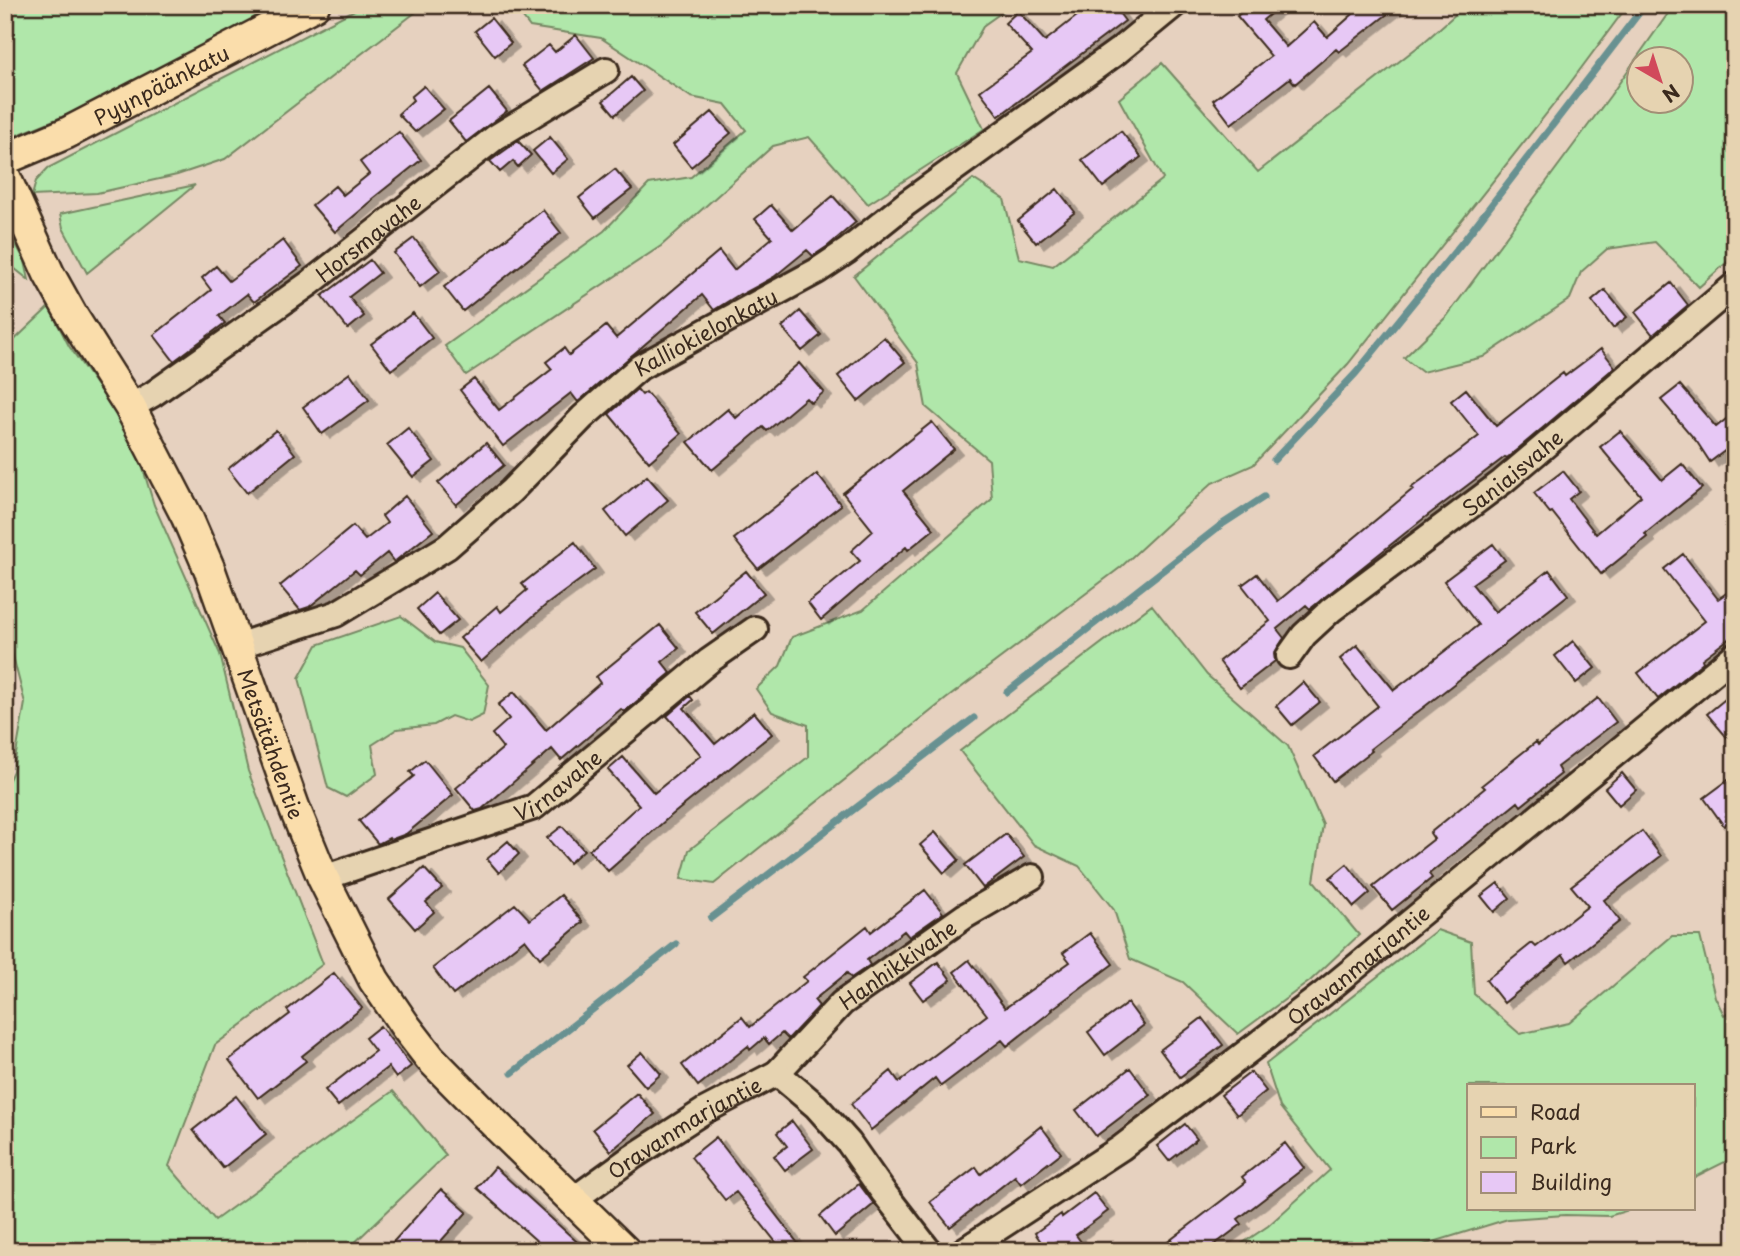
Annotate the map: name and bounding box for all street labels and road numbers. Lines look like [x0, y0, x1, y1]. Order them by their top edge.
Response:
street label: Pyynpäänkatu [88, 36, 234, 133]
street label: Horsmavahe [308, 186, 427, 289]
street label: Kalliokielonkatu [627, 280, 783, 384]
street label: Saniaisvahe [1454, 421, 1570, 523]
street label: Metsätähdentie [230, 664, 313, 824]
street label: Virnavahe [509, 741, 608, 829]
street label: Oravanmarjantie [1279, 897, 1436, 1033]
street label: Hanhikkivahe [832, 911, 963, 1017]
street label: Oravanmarjantie [600, 1068, 767, 1187]

